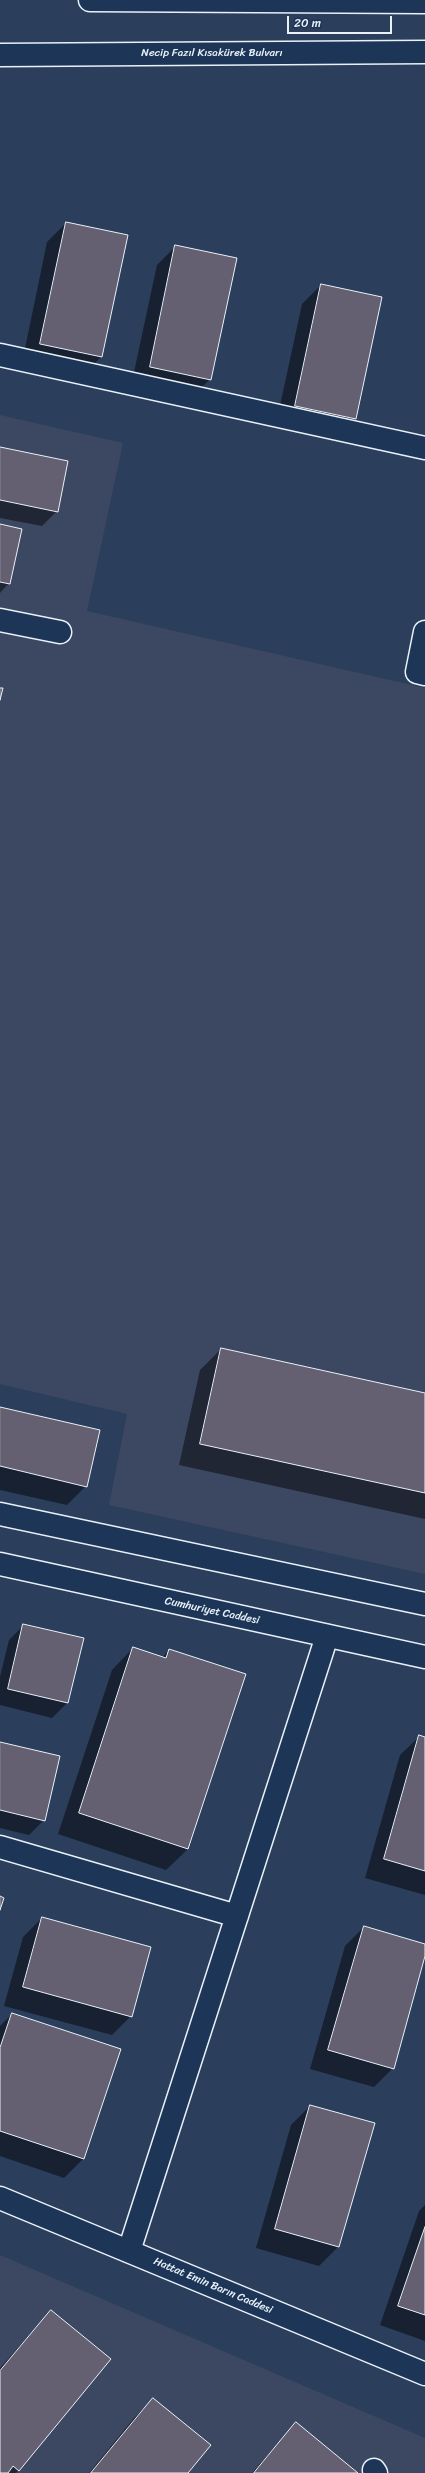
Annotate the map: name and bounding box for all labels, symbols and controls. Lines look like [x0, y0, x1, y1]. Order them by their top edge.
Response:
scale bar [289, 8, 394, 34]
text: 20 m [294, 12, 321, 34]
street label: Necip Fazıl Kısakürek Bulvarı [141, 46, 283, 60]
street label: Cumhuriyet Caddesi [163, 1594, 261, 1628]
street label: Hattat Emin Barın Caddesi [152, 2255, 274, 2317]

